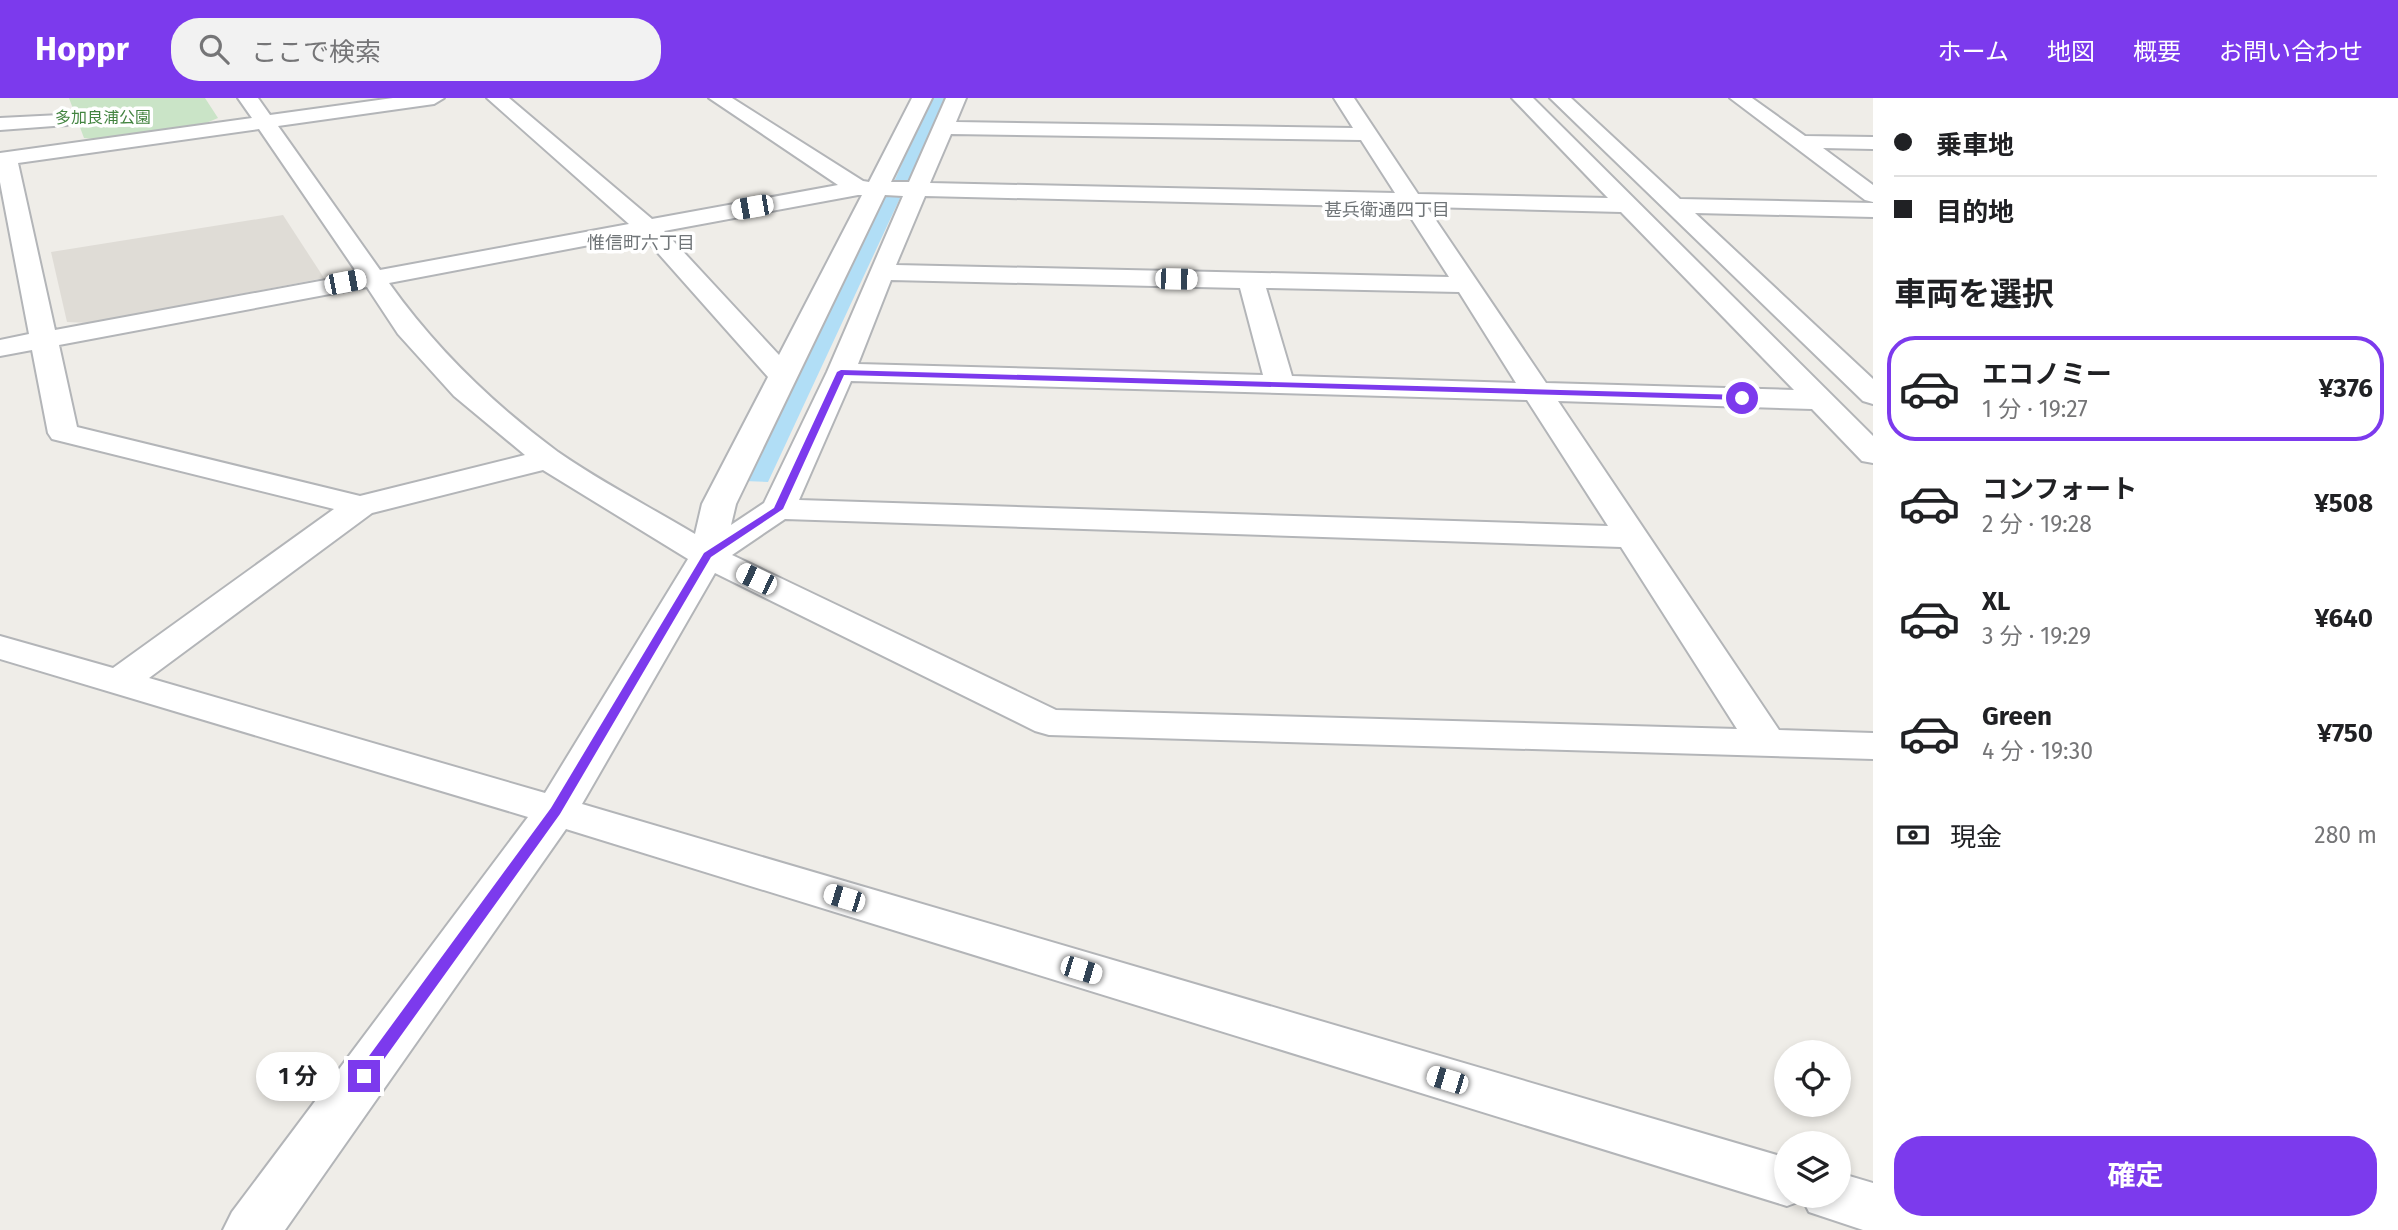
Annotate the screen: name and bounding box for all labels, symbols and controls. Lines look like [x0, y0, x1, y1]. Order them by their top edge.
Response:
search box [171, 18, 661, 81]
text: Hoppr [35, 29, 129, 69]
icon: search [195, 30, 233, 68]
text: ここで検索 [251, 37, 381, 68]
text: ホーム [1938, 38, 2009, 66]
text: 地図 [2047, 38, 2095, 66]
text: 概要 [2133, 38, 2181, 66]
text: お問い合わせ [2219, 38, 2363, 66]
park label: 多加良浦公園 [55, 108, 151, 127]
text: 乗車地 [1936, 130, 2014, 161]
car [730, 193, 775, 221]
text: 目的地 [1936, 197, 2014, 228]
district label: 甚兵衛通四丁目 [1324, 199, 1450, 221]
district label: 惟信町六丁目 [587, 232, 695, 254]
car [323, 268, 368, 296]
car [1155, 268, 1198, 290]
text: 車両を選択 [1894, 275, 2054, 313]
icon: car [1898, 357, 1961, 420]
text: エコノミー [1982, 359, 2112, 390]
text: ¥376 [2319, 373, 2373, 404]
route start [1726, 382, 1758, 414]
text: 1 分 · 19:27 [1982, 395, 2088, 423]
icon: car [1898, 472, 1961, 535]
text: コンフォート [1982, 474, 2137, 505]
text: ¥508 [2314, 488, 2373, 519]
text: 2 分 · 19:28 [1982, 510, 2092, 538]
car [733, 560, 780, 598]
text: XL [1982, 586, 2010, 617]
icon: car [1898, 587, 1961, 650]
text: ¥640 [2314, 603, 2373, 634]
text: 3 分 · 19:29 [1982, 622, 2091, 650]
text: Green [1982, 701, 2052, 732]
icon: car [1898, 702, 1961, 765]
text: ¥750 [2317, 718, 2373, 749]
text: 4 分 · 19:30 [1982, 737, 2093, 765]
icon: cash [1894, 816, 1932, 854]
text: 280 m [2314, 821, 2377, 849]
text: 現金 [1950, 822, 2002, 853]
car [821, 882, 868, 914]
car [1058, 954, 1105, 986]
map controls [1774, 1040, 1851, 1208]
button: locate [1774, 1040, 1851, 1117]
callout: 1 分 [256, 1052, 340, 1100]
route end [348, 1060, 380, 1092]
text: 1 分 [278, 1062, 318, 1090]
car [1424, 1064, 1471, 1096]
button: layers [1774, 1131, 1851, 1208]
button: 確定 [1894, 1136, 2377, 1216]

